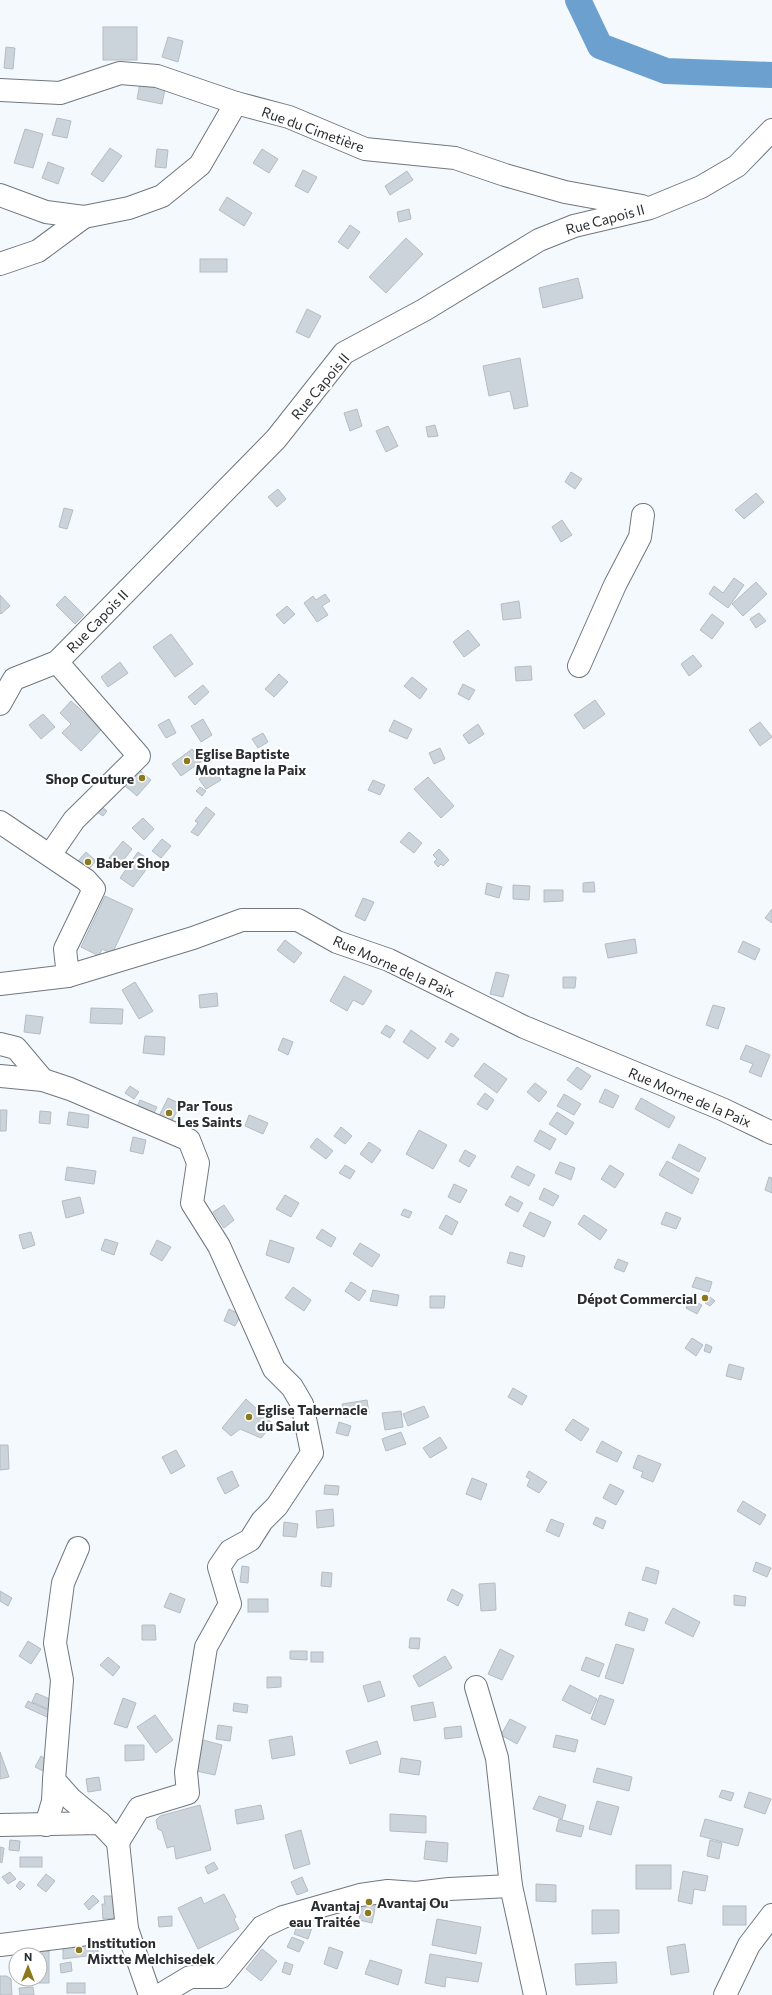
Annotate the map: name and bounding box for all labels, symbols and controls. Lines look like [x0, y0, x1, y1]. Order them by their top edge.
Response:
street label: Rue du Cimetière [259, 103, 367, 155]
street label: Rue Capois II [564, 200, 646, 238]
street label: Rue Capois II [287, 349, 353, 423]
street label: Rue Capois II [63, 586, 131, 656]
place label: Eglise Baptiste Montagne la Paix [195, 745, 306, 778]
marker: Eglise Baptiste Montagne la Paix [182, 756, 192, 766]
place label: Shop Couture [45, 770, 134, 787]
marker: Shop Couture [137, 773, 147, 783]
place label: Baber Shop [96, 854, 170, 871]
marker: Baber Shop [83, 857, 93, 867]
street label: Rue Morne de la Paix [330, 931, 458, 1001]
street label: Rue Morne de la Paix [626, 1063, 754, 1131]
place label: Par Tous Les Saints [177, 1097, 242, 1130]
marker: Par Tous Les Saints [164, 1108, 174, 1118]
place label: Dépot Commercial [577, 1290, 697, 1307]
marker: Dépot Commercial [700, 1293, 710, 1303]
place label: Eglise Tabernacle du Salut [257, 1401, 368, 1434]
marker: Eglise Tabernacle du Salut [244, 1412, 254, 1422]
place label: Avantaj Ou [377, 1894, 449, 1911]
place label: Avantaj eau Traitée [289, 1897, 360, 1930]
marker: Avantaj Ou [364, 1897, 374, 1907]
marker: Avantaj eau Traitée [363, 1908, 373, 1918]
place label: Institution Mixtte Melchisedek [87, 1934, 215, 1967]
marker: Institution Mixtte Melchisedek [74, 1945, 84, 1955]
north arrow [8, 1947, 48, 1987]
text: N [24, 1950, 32, 1963]

